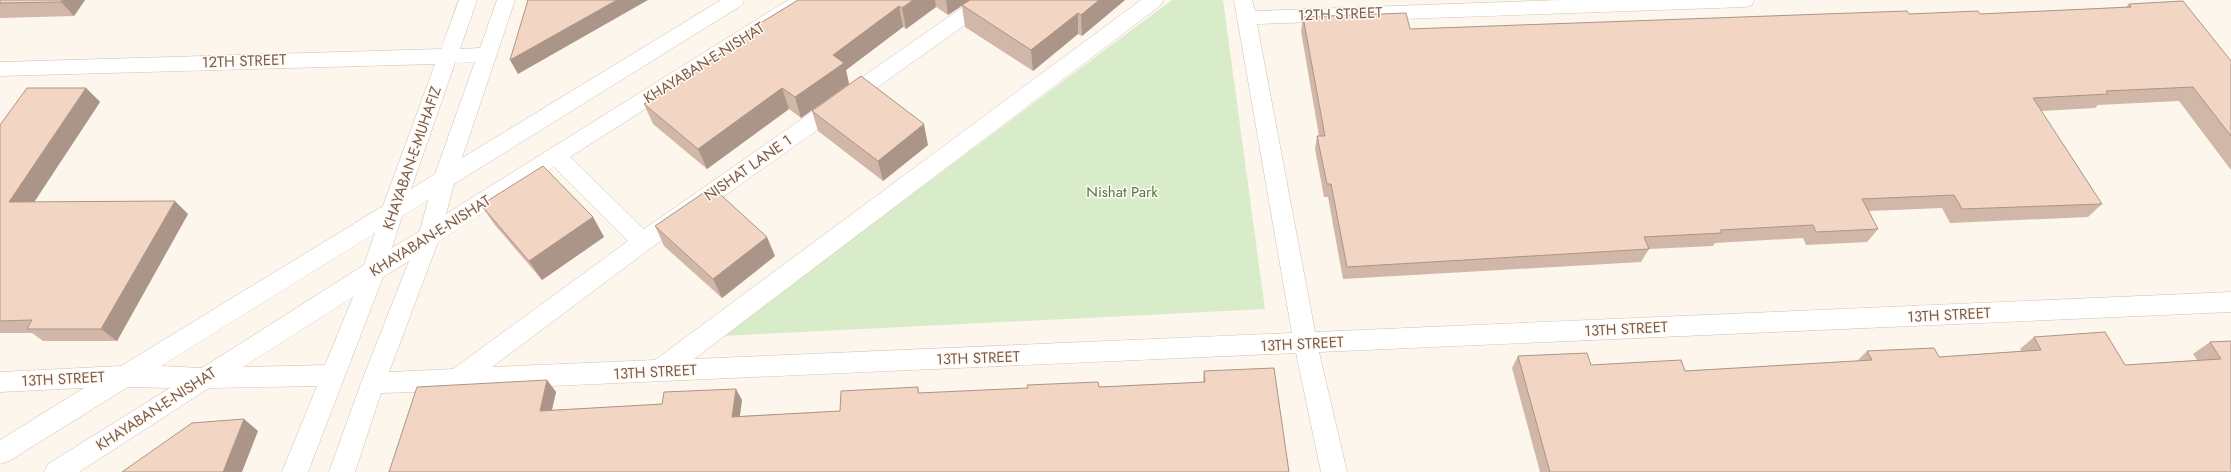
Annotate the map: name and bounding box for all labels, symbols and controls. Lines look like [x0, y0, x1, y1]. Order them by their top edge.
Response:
street label: 12TH STREET [1297, 2, 1383, 26]
street label: KHAYABAN-E-NISHAT [639, 17, 769, 109]
street label: 12TH STREET [201, 49, 287, 73]
street label: KHAYABAN-E-MUHAFIZ [377, 83, 447, 233]
street label: NISHAT LANE 1 [700, 130, 796, 206]
park label: Nishat Park [1086, 181, 1158, 203]
street label: KHAYABAN-E-NISHAT [365, 190, 495, 282]
street label: 13TH STREET [1907, 302, 1991, 328]
street label: 13TH STREET [1584, 316, 1668, 342]
street label: 13TH STREET [1260, 331, 1344, 357]
street label: 13TH STREET [936, 346, 1020, 370]
street label: 13TH STREET [613, 359, 697, 385]
street label: KHAYABAN-E-NISHAT [92, 362, 220, 456]
street label: 13TH STREET [21, 366, 105, 392]

